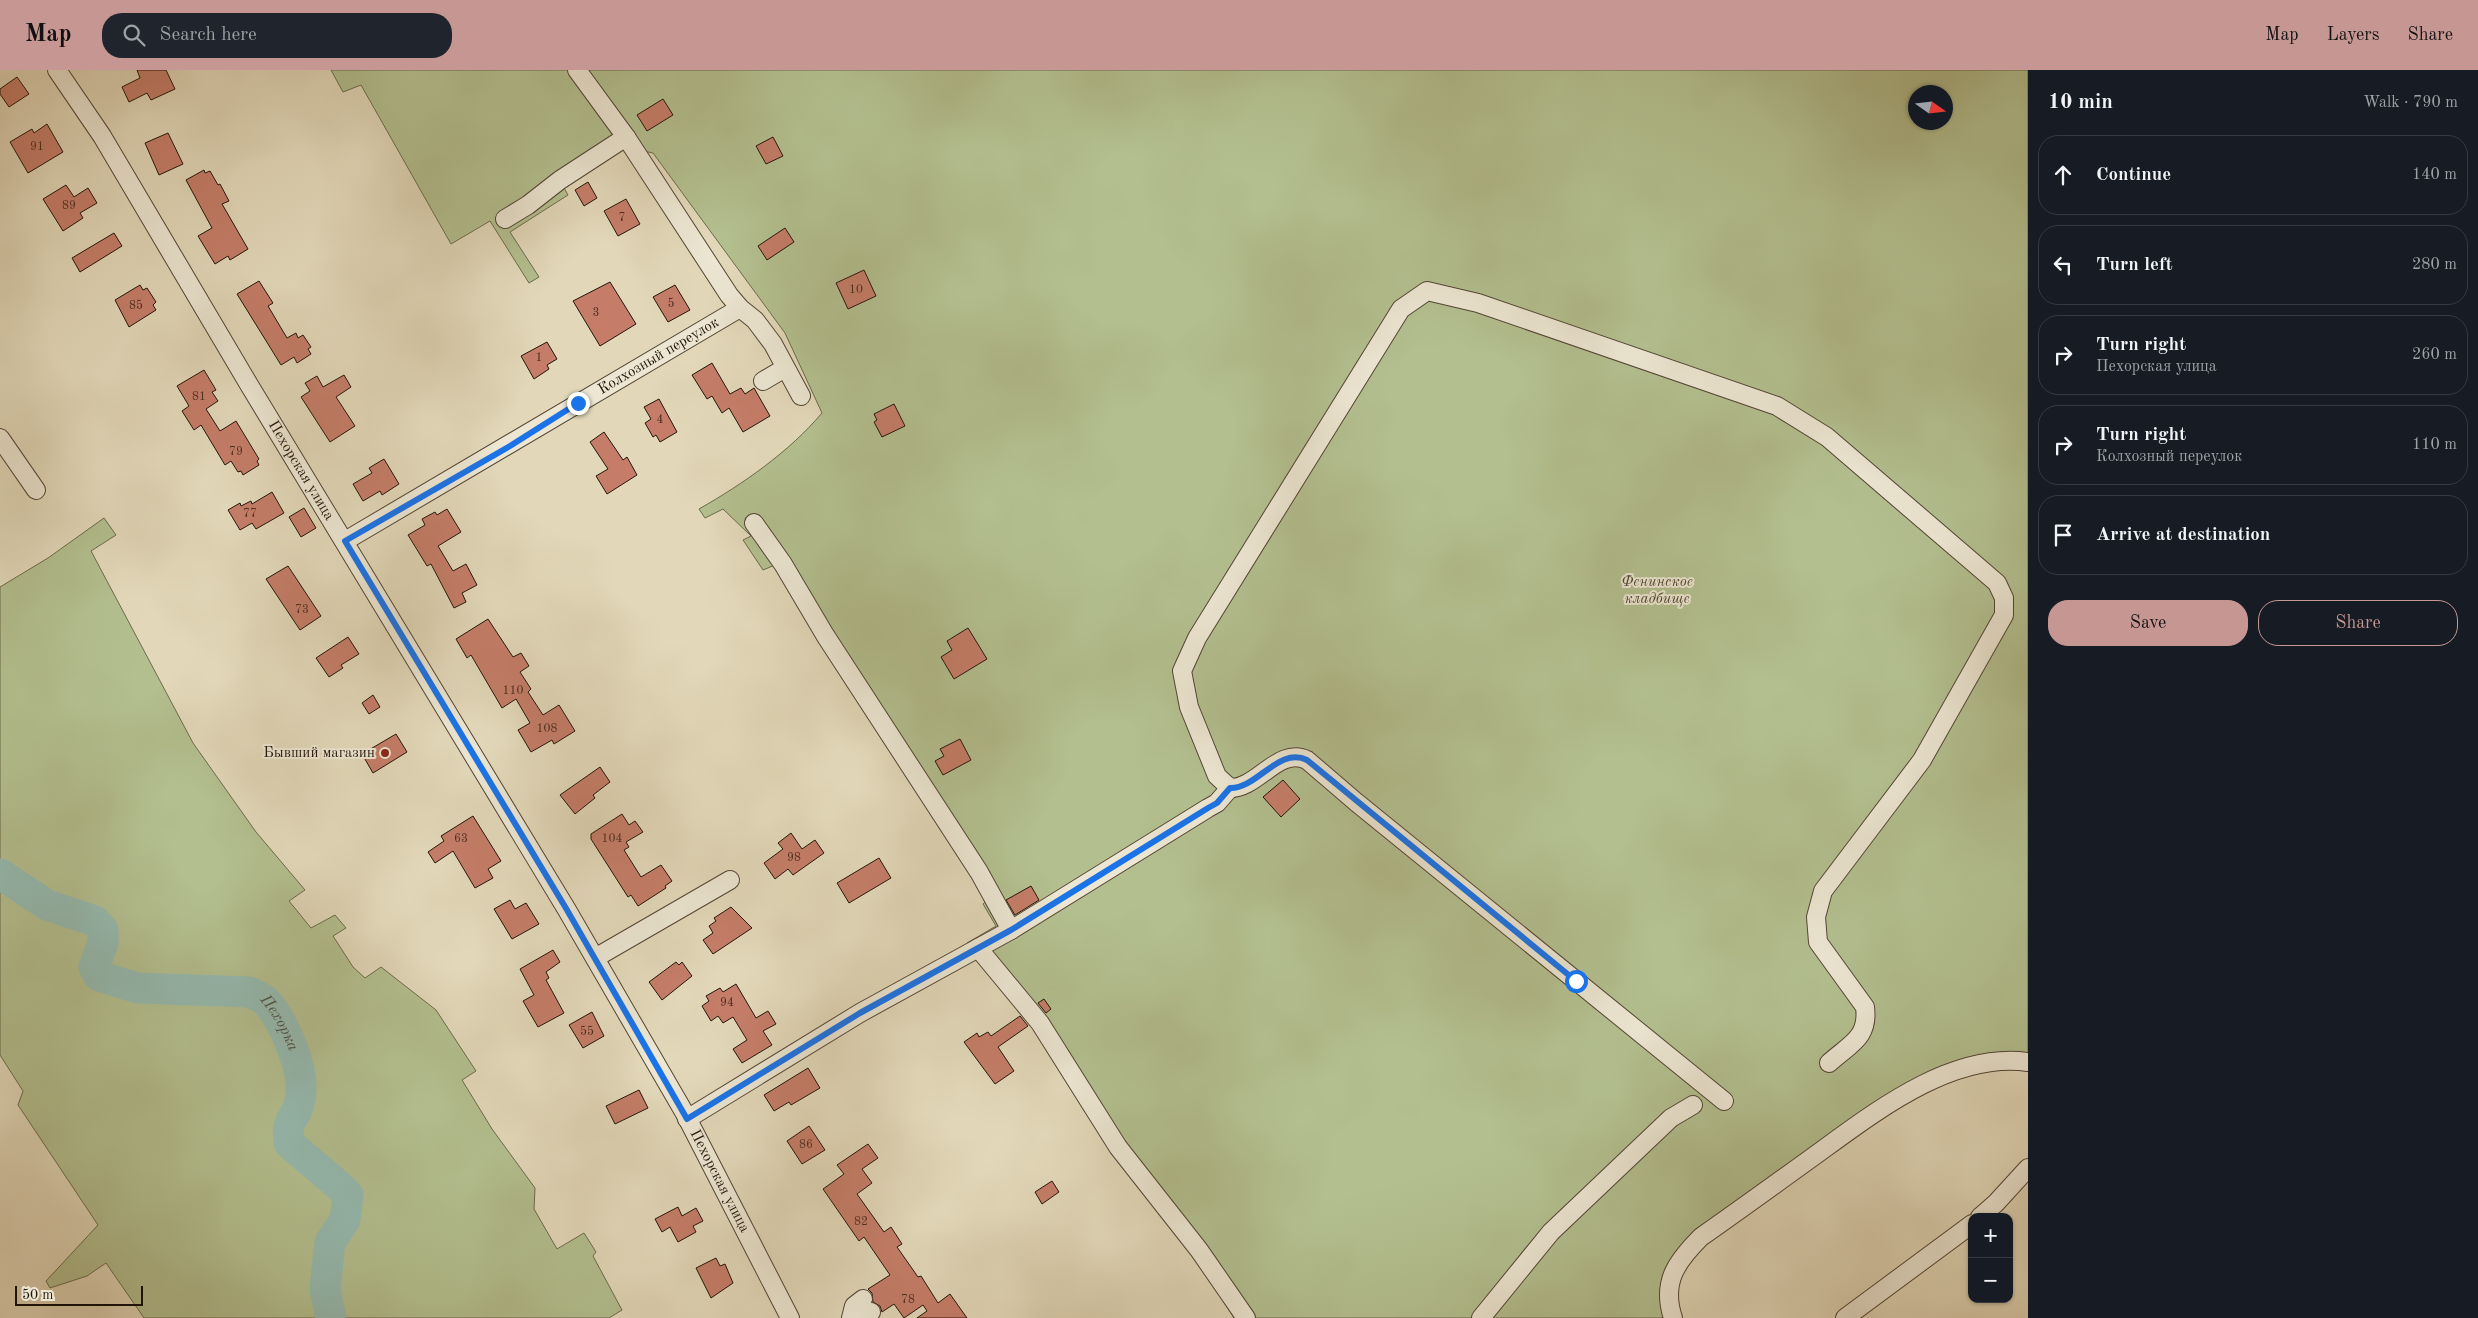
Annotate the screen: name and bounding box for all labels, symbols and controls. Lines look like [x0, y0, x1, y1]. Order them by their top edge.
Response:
search box [102, 13, 452, 58]
icon: search [120, 21, 148, 49]
text: Map [25, 23, 72, 47]
text: Search here [160, 26, 257, 45]
text: Map [2265, 26, 2299, 44]
text: Layers [2327, 26, 2379, 44]
text: Share [2407, 26, 2453, 44]
north arrow [1908, 85, 1953, 130]
text: 10 min [2048, 92, 2113, 113]
text: Walk · 790 m [2363, 95, 2458, 111]
house number: 91 [30, 141, 44, 153]
icon: ahead [2049, 161, 2077, 189]
text: Continue [2096, 166, 2171, 185]
text: 140 m [2412, 167, 2457, 183]
house number: 89 [62, 200, 76, 212]
house number: 7 [619, 212, 625, 224]
icon: left [2049, 251, 2077, 279]
text: Turn left [2096, 256, 2173, 275]
text: 280 m [2412, 257, 2457, 273]
house number: 10 [849, 284, 863, 296]
house number: 5 [668, 297, 675, 310]
house number: 85 [129, 299, 143, 312]
house number: 3 [593, 307, 599, 319]
street label: Колхозный переулок [596, 314, 722, 397]
text: Turn right [2096, 336, 2186, 355]
icon: right [2049, 341, 2077, 369]
text: 260 m [2412, 347, 2457, 363]
house number: 1 [536, 352, 542, 364]
text: Пехорская улица [2096, 359, 2217, 375]
house number: 81 [192, 391, 206, 403]
route end [567, 392, 590, 415]
house number: 4 [657, 414, 664, 426]
street label: Пехорская улица [265, 418, 337, 523]
text: Turn right [2096, 426, 2186, 445]
icon: right [2049, 431, 2077, 459]
text: 110 m [2412, 437, 2457, 453]
house number: 79 [229, 446, 243, 458]
text: Колхозный переулок [2096, 449, 2242, 465]
house number: 77 [243, 508, 257, 520]
icon: arrive [2049, 521, 2077, 549]
text: Arrive at destination [2096, 526, 2270, 545]
park label: Фенинское кладбище [1621, 575, 1693, 607]
button: Save [2048, 600, 2248, 646]
button: Share [2258, 600, 2458, 646]
house number: 73 [295, 604, 309, 616]
house number: 110 [503, 685, 523, 697]
house number: 108 [537, 723, 557, 735]
place label: Бывший магазин [263, 746, 375, 761]
marker: Бывший магазин [379, 747, 391, 759]
house number: 63 [454, 833, 468, 845]
house number: 104 [602, 833, 622, 845]
house number: 98 [787, 852, 801, 864]
route start [1565, 970, 1588, 993]
water label: Пехорка [256, 991, 301, 1054]
house number: 94 [720, 997, 734, 1009]
house number: 55 [580, 1025, 594, 1038]
street label: Пехорская улица [687, 1127, 752, 1235]
house number: 86 [799, 1139, 813, 1151]
map controls [1968, 1213, 2013, 1303]
button: + [1968, 1213, 2013, 1258]
house number: 82 [854, 1216, 868, 1228]
button: − [1968, 1258, 2013, 1303]
scale bar [15, 1283, 142, 1306]
text: 50 m [22, 1288, 53, 1302]
house number: 78 [901, 1294, 915, 1306]

